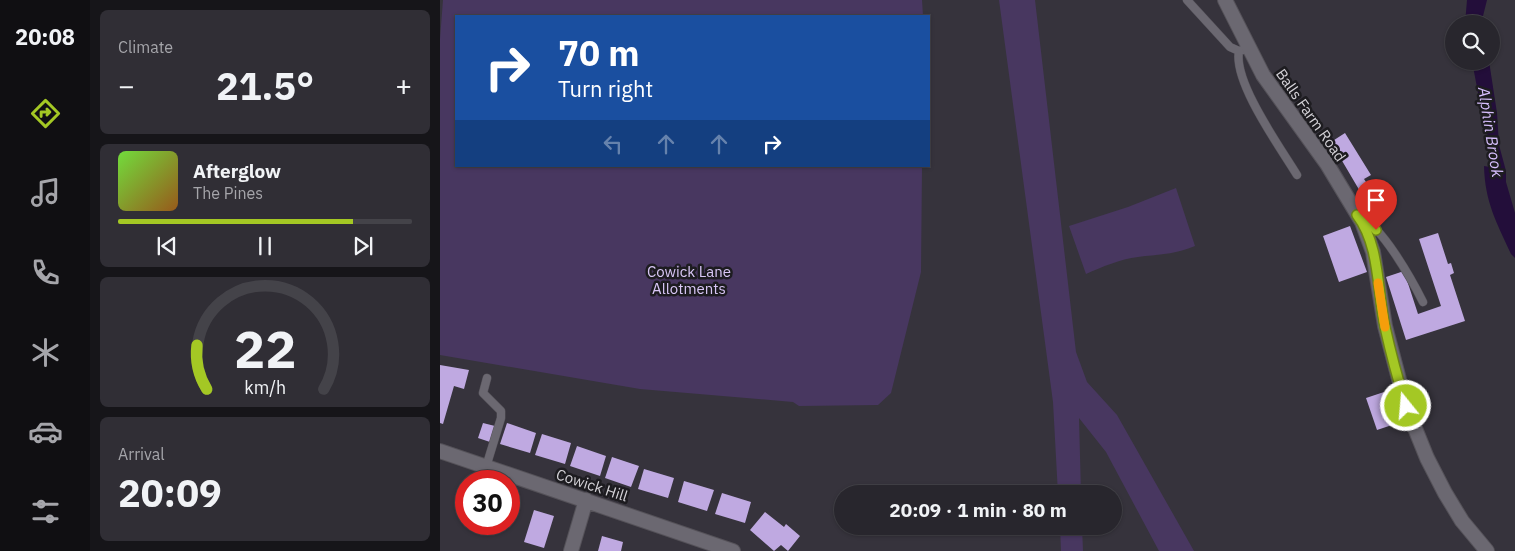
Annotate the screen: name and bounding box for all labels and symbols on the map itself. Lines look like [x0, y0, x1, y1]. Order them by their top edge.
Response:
street label: Balls Farm Road [1272, 65, 1350, 165]
water label: Alphin Brook [1474, 84, 1508, 179]
pin [1355, 179, 1397, 230]
park label: Cowick Lane Allotments [647, 262, 731, 298]
position arrow [1379, 379, 1431, 431]
street label: Cowick Hill [554, 464, 630, 506]
speed limit sign: 30 [455, 470, 520, 535]

